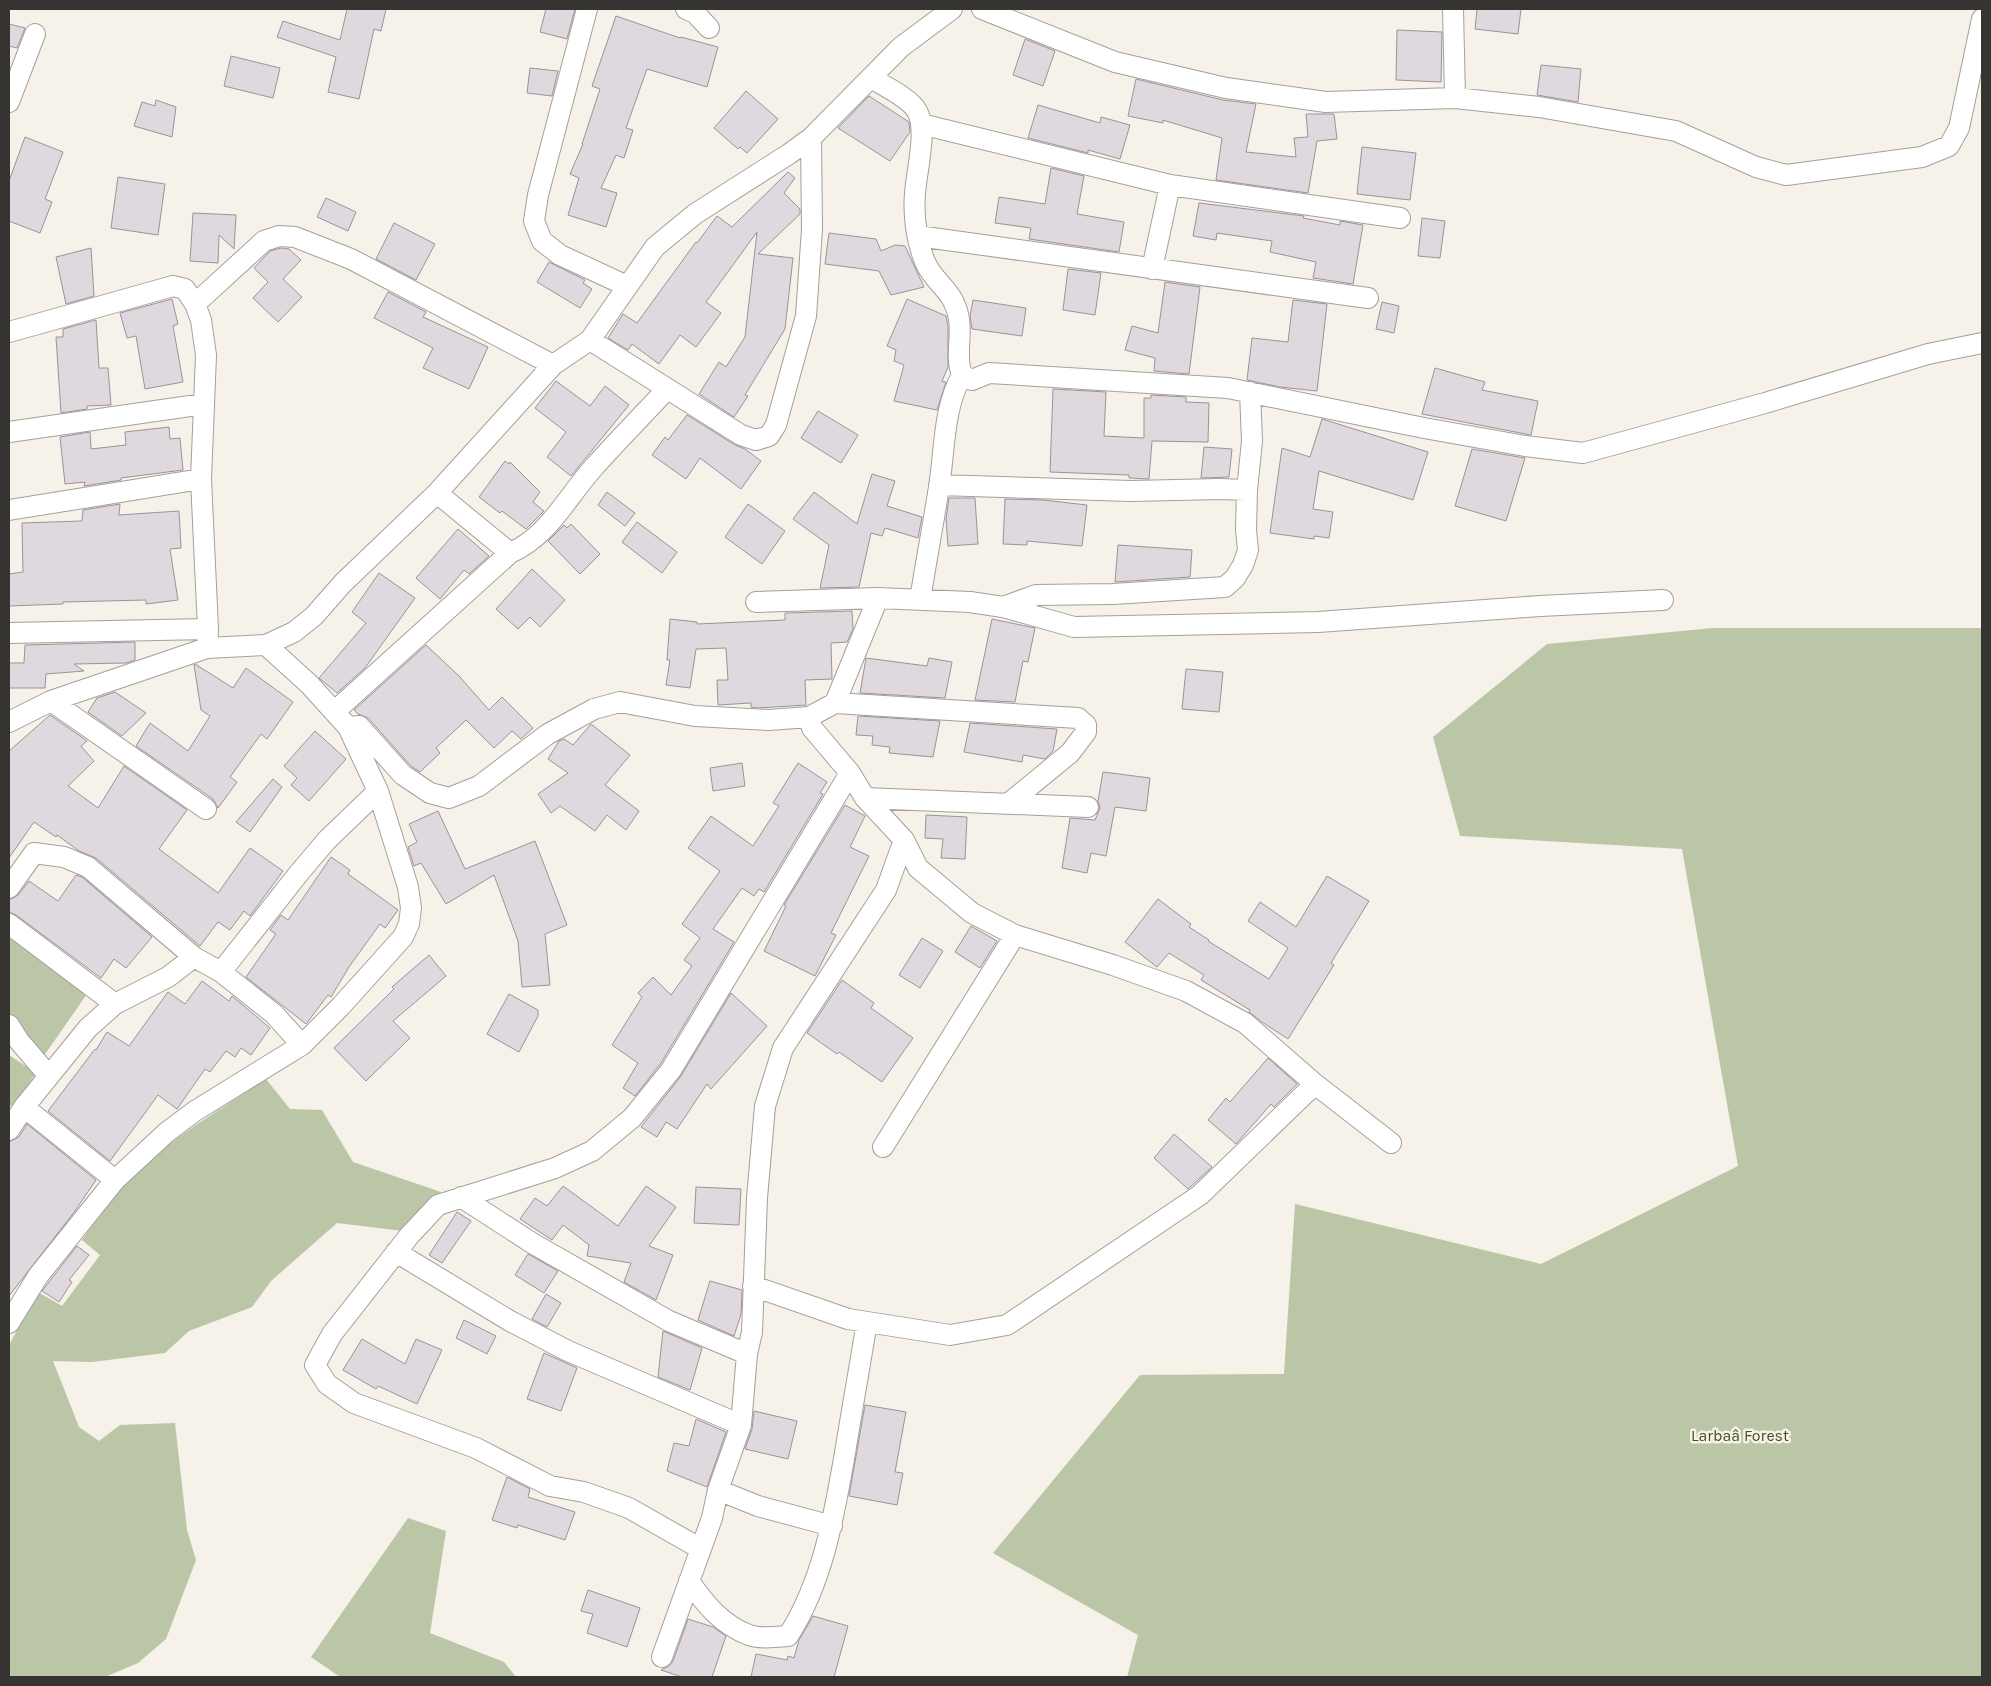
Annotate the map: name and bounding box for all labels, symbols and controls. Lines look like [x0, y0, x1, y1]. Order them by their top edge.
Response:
park label: Larbaâ Forest [1691, 1426, 1789, 1445]

